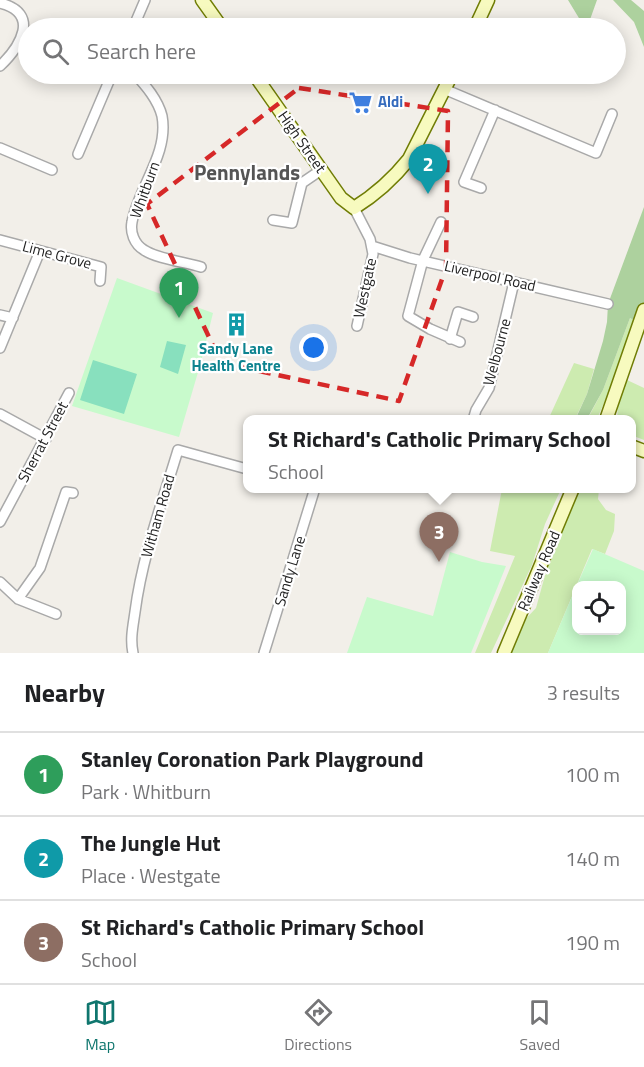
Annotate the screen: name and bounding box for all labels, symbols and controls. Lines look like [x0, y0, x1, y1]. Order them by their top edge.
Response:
search box [18, 18, 626, 84]
text: Search here [87, 34, 196, 68]
icon: search [39, 35, 72, 68]
supermarket icon: Aldi [347, 89, 373, 115]
place label: Aldi [378, 90, 403, 113]
street label: High Street [273, 106, 333, 178]
pin: 2 [408, 144, 448, 194]
district label: Pennylands [194, 156, 300, 188]
street label: Whitburn [124, 158, 165, 221]
street label: Lime Grove [20, 234, 94, 275]
street label: Liverpool Road [442, 254, 538, 297]
street label: Westgate [347, 256, 382, 320]
pin: 1 [160, 268, 198, 318]
building icon: Sandy Lane Health Centre [223, 312, 249, 338]
street label: Welbourne [477, 316, 517, 388]
your location [299, 333, 328, 362]
place label: Sandy Lane Health Centre [191, 337, 281, 377]
street label: Sherrat Street [12, 396, 74, 486]
popup [243, 415, 636, 493]
text: St Richard's Catholic Primary School [268, 422, 611, 456]
text: School [268, 456, 324, 487]
street label: Witham Road [135, 471, 180, 560]
pin: 3 [420, 512, 458, 562]
street label: Railway Road [511, 527, 566, 615]
street label: Sandy Lane [268, 533, 311, 609]
map controls [572, 581, 626, 635]
button: locate [572, 581, 626, 635]
text: Nearby [24, 673, 105, 712]
text: 3 results [547, 677, 620, 708]
text: Stanley Coronation Park Playground [81, 742, 424, 776]
text: 1 [38, 759, 49, 790]
text: 100 m [565, 759, 620, 790]
text: Park · Whitburn [81, 776, 211, 807]
text: The Jungle Hut [81, 826, 221, 860]
text: 2 [38, 843, 49, 874]
text: 140 m [565, 843, 620, 874]
text: Place · Westgate [81, 860, 221, 891]
text: St Richard's Catholic Primary School [81, 910, 424, 944]
text: 3 [38, 927, 49, 958]
text: 190 m [565, 927, 620, 958]
text: School [81, 944, 137, 975]
tab: Map [84, 996, 117, 1056]
tab: Directions [284, 996, 352, 1056]
tab: Saved [520, 996, 560, 1056]

